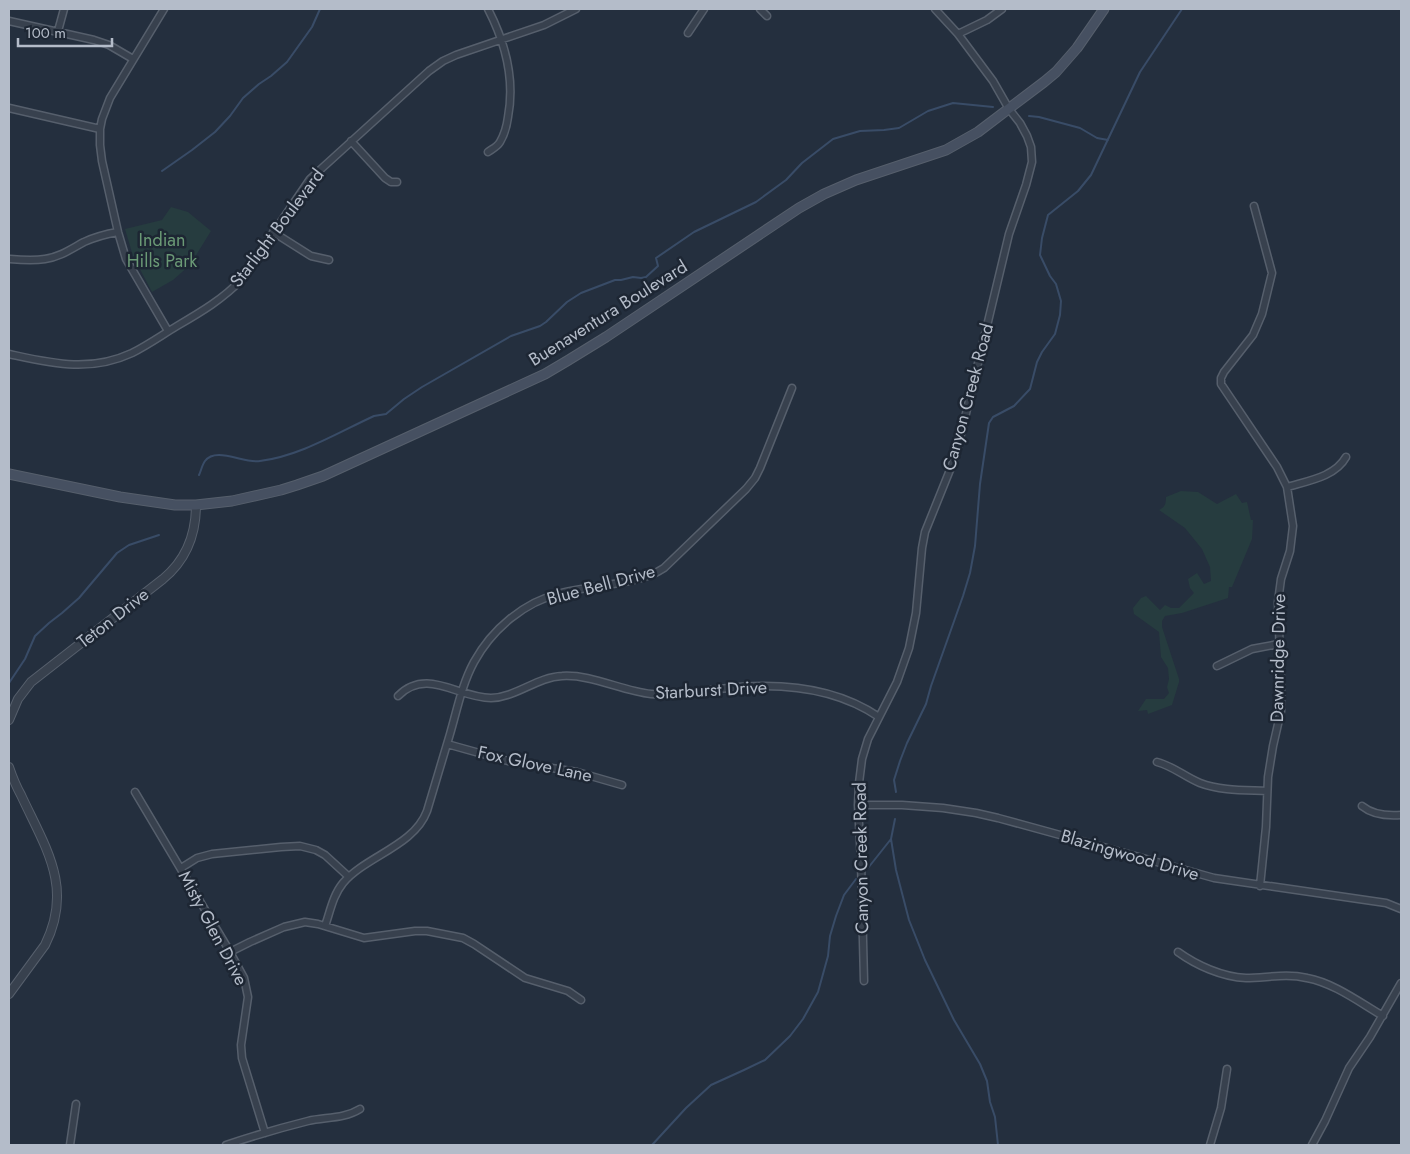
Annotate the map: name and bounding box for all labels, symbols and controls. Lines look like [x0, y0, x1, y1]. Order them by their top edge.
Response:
scale bar [18, 15, 111, 47]
text: 100 m [25, 22, 66, 44]
street label: Starlight Boulevard [224, 163, 330, 293]
park label: Indian Hills Park [127, 227, 197, 274]
street label: Buenaventura Boulevard [524, 254, 692, 372]
street label: Canyon Creek Road [936, 320, 1000, 474]
street label: Blue Bell Drive [544, 558, 658, 612]
street label: Teton Drive [72, 582, 154, 654]
street label: Dawnridge Drive [1264, 594, 1292, 722]
street label: Starburst Drive [654, 674, 768, 706]
street label: Fox Glove Lane [475, 739, 595, 789]
street label: Canyon Creek Road [847, 782, 875, 934]
street label: Blazingwood Drive [1058, 823, 1202, 887]
street label: Misty Glen Drive [172, 866, 254, 990]

